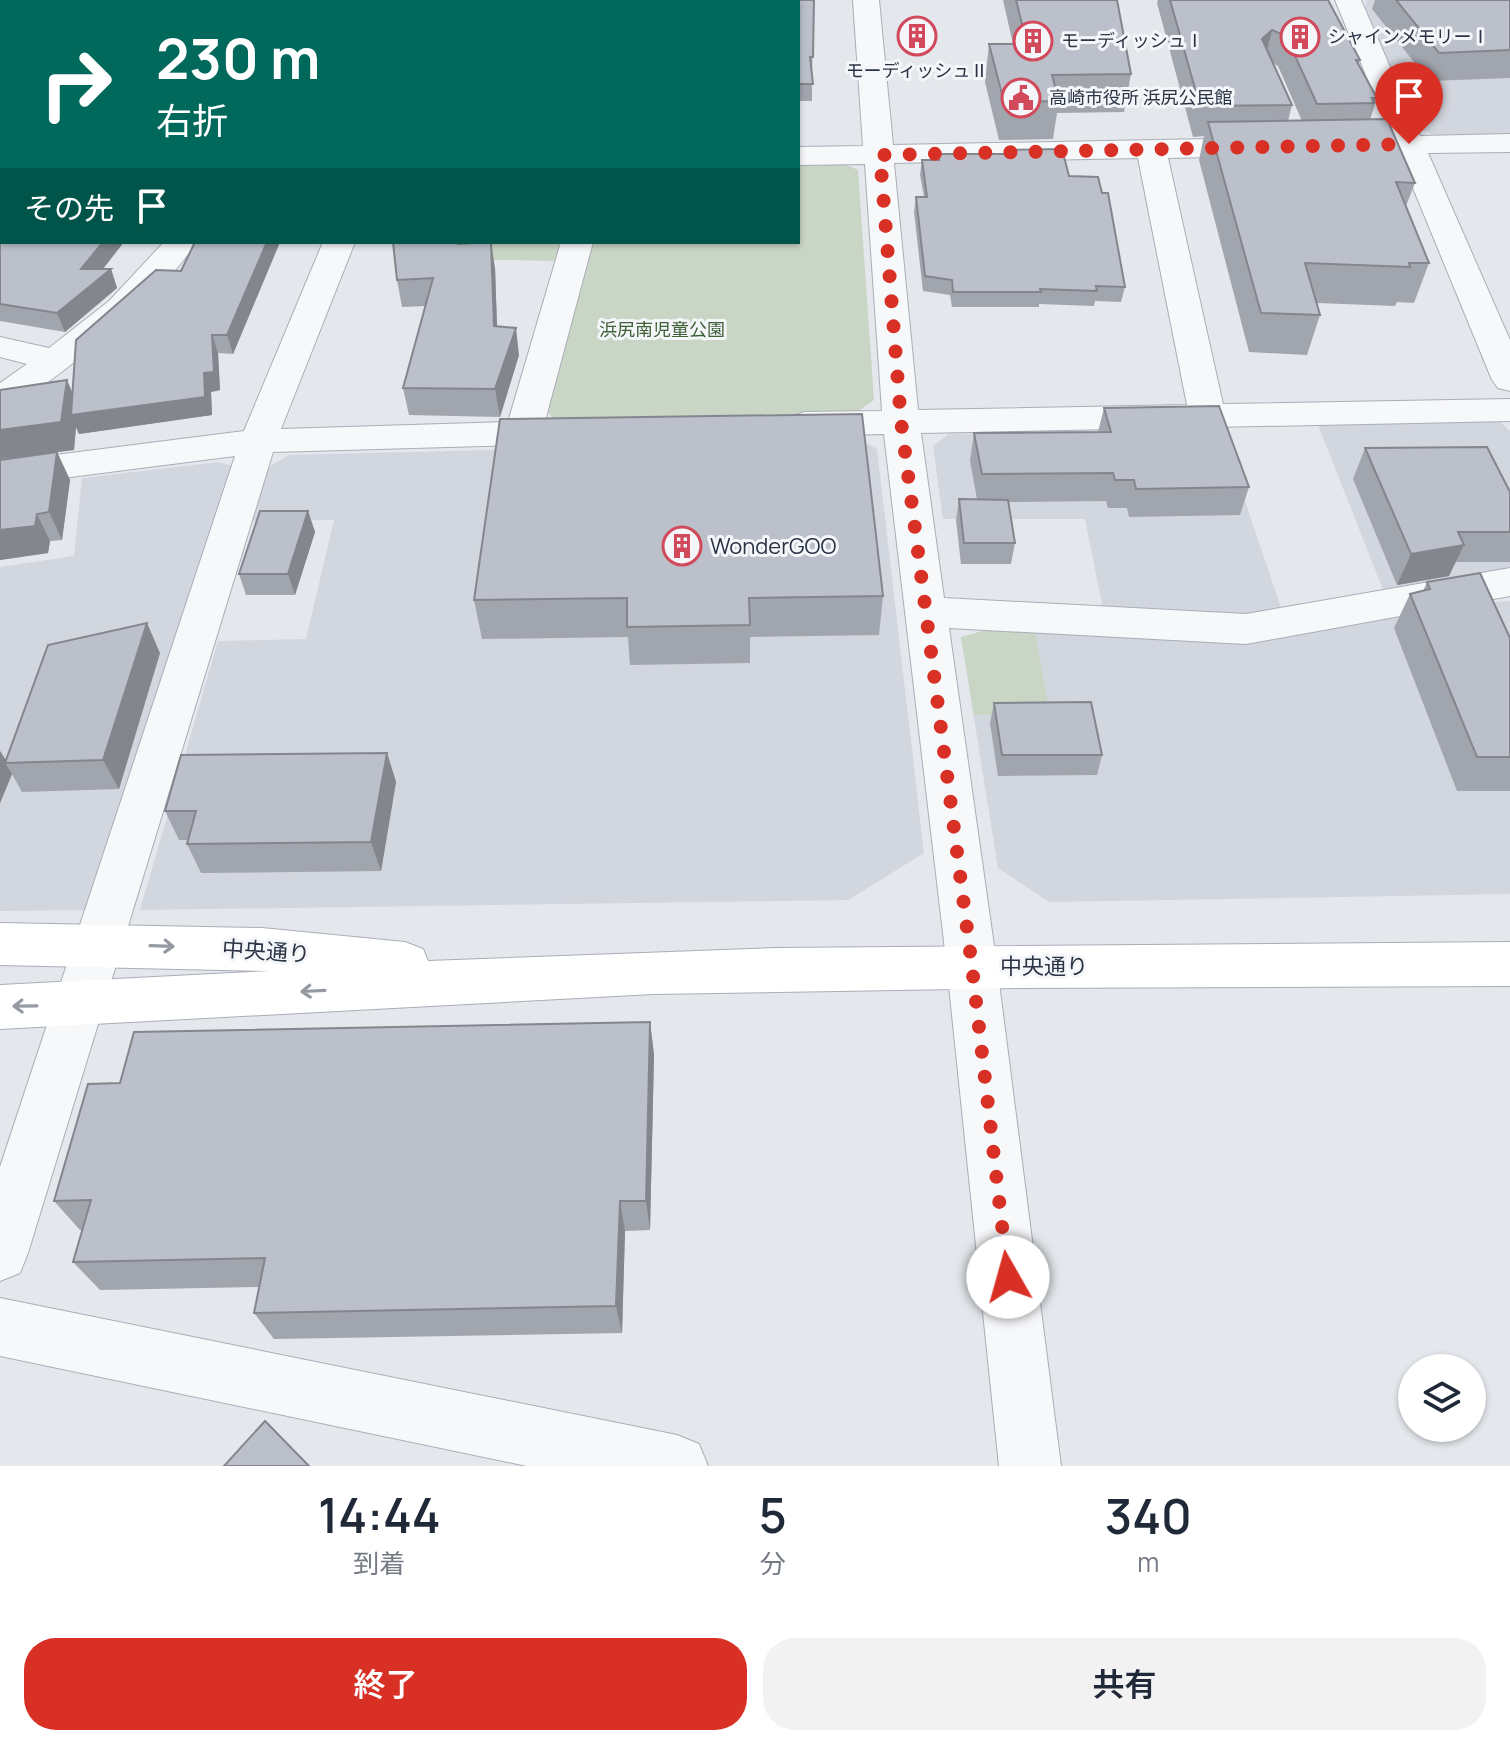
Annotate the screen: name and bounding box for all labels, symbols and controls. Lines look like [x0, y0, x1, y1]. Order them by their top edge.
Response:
building icon: モーディッシュⅡ [896, 15, 938, 57]
building icon: シャインメモリーⅠ [1279, 16, 1321, 58]
text: 230 m [156, 19, 320, 96]
building icon: モーディッシュⅠ [1012, 20, 1054, 62]
place label: シャインメモリーⅠ [1328, 24, 1489, 48]
place label: モーディッシュⅠ [1061, 28, 1204, 52]
icon: right [24, 32, 128, 136]
place label: モーディッシュⅡ [846, 58, 988, 82]
pin [1375, 62, 1443, 144]
icon: arrive [1387, 74, 1431, 118]
public building icon: 高崎市役所 浜尻公民館 [1000, 77, 1042, 119]
place label: 高崎市役所 浜尻公民館 [1049, 85, 1233, 109]
text: 右折 [156, 96, 228, 145]
icon: arrive [130, 184, 174, 228]
text: その先 [24, 187, 114, 228]
park label: 浜尻南児童公園 [599, 317, 725, 341]
building icon: WonderGOO [661, 525, 703, 567]
place label: WonderGOO [710, 531, 837, 561]
street label: 中央通り [221, 933, 311, 969]
one-way arrow [148, 938, 175, 953]
street label: 中央通り [1000, 951, 1088, 981]
one-way arrow [300, 984, 327, 999]
one-way arrow [12, 999, 39, 1014]
position arrow [966, 1235, 1050, 1319]
map controls [1398, 1354, 1486, 1442]
button: layers [1398, 1354, 1486, 1442]
text: 14:44 [318, 1482, 441, 1547]
text: 5 [759, 1482, 787, 1547]
text: 340 [1105, 1483, 1192, 1548]
text: m [1137, 1544, 1159, 1580]
text: 到着 [353, 1545, 405, 1581]
text: 分 [760, 1545, 786, 1581]
button: 終了 [24, 1638, 747, 1730]
button: 共有 [763, 1638, 1486, 1730]

